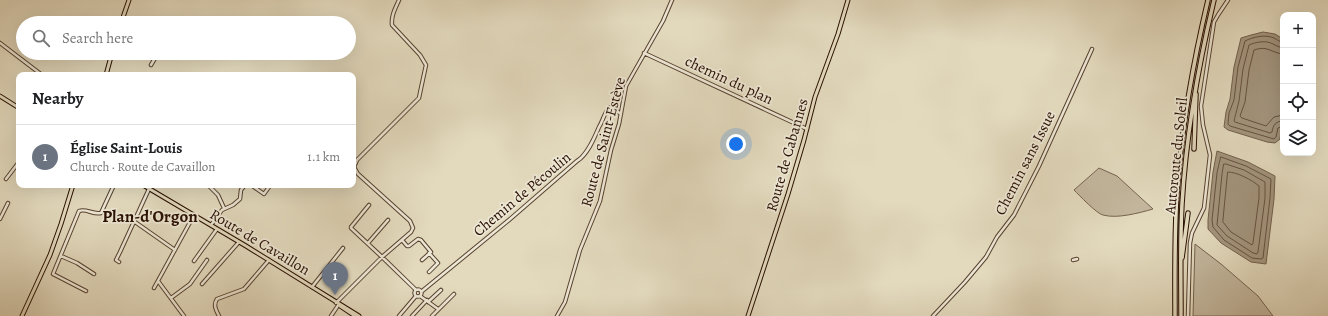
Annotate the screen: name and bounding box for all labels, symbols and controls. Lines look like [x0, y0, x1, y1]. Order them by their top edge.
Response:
map controls [1280, 12, 1316, 156]
button: + [1280, 12, 1316, 48]
search box [16, 16, 356, 60]
icon: search [30, 27, 52, 49]
text: Search here [62, 28, 133, 48]
button: − [1280, 48, 1316, 84]
street label: chemin du plan [682, 51, 776, 109]
street label: Route de Saint-Estève [576, 75, 630, 209]
button: locate [1280, 84, 1316, 120]
text: Nearby [32, 87, 83, 110]
street label: Route de Cabannes [761, 96, 813, 214]
street label: Autoroute du Soleil [1160, 96, 1192, 216]
street label: Chemin sans Issue [990, 107, 1060, 218]
button: layers [1280, 120, 1316, 156]
your location [726, 134, 746, 154]
text: Église Saint-Louis [70, 138, 182, 158]
street label: Chemin de Pécoulin [469, 147, 575, 241]
text: 1 [43, 148, 47, 165]
text: 1.1 km [307, 148, 340, 165]
text: Church · Route de Cavaillon [70, 158, 215, 175]
street label: Route de Cavaillon [206, 204, 314, 280]
district label: Plan-d'Orgon [102, 205, 198, 228]
pin: 1 [322, 262, 348, 295]

